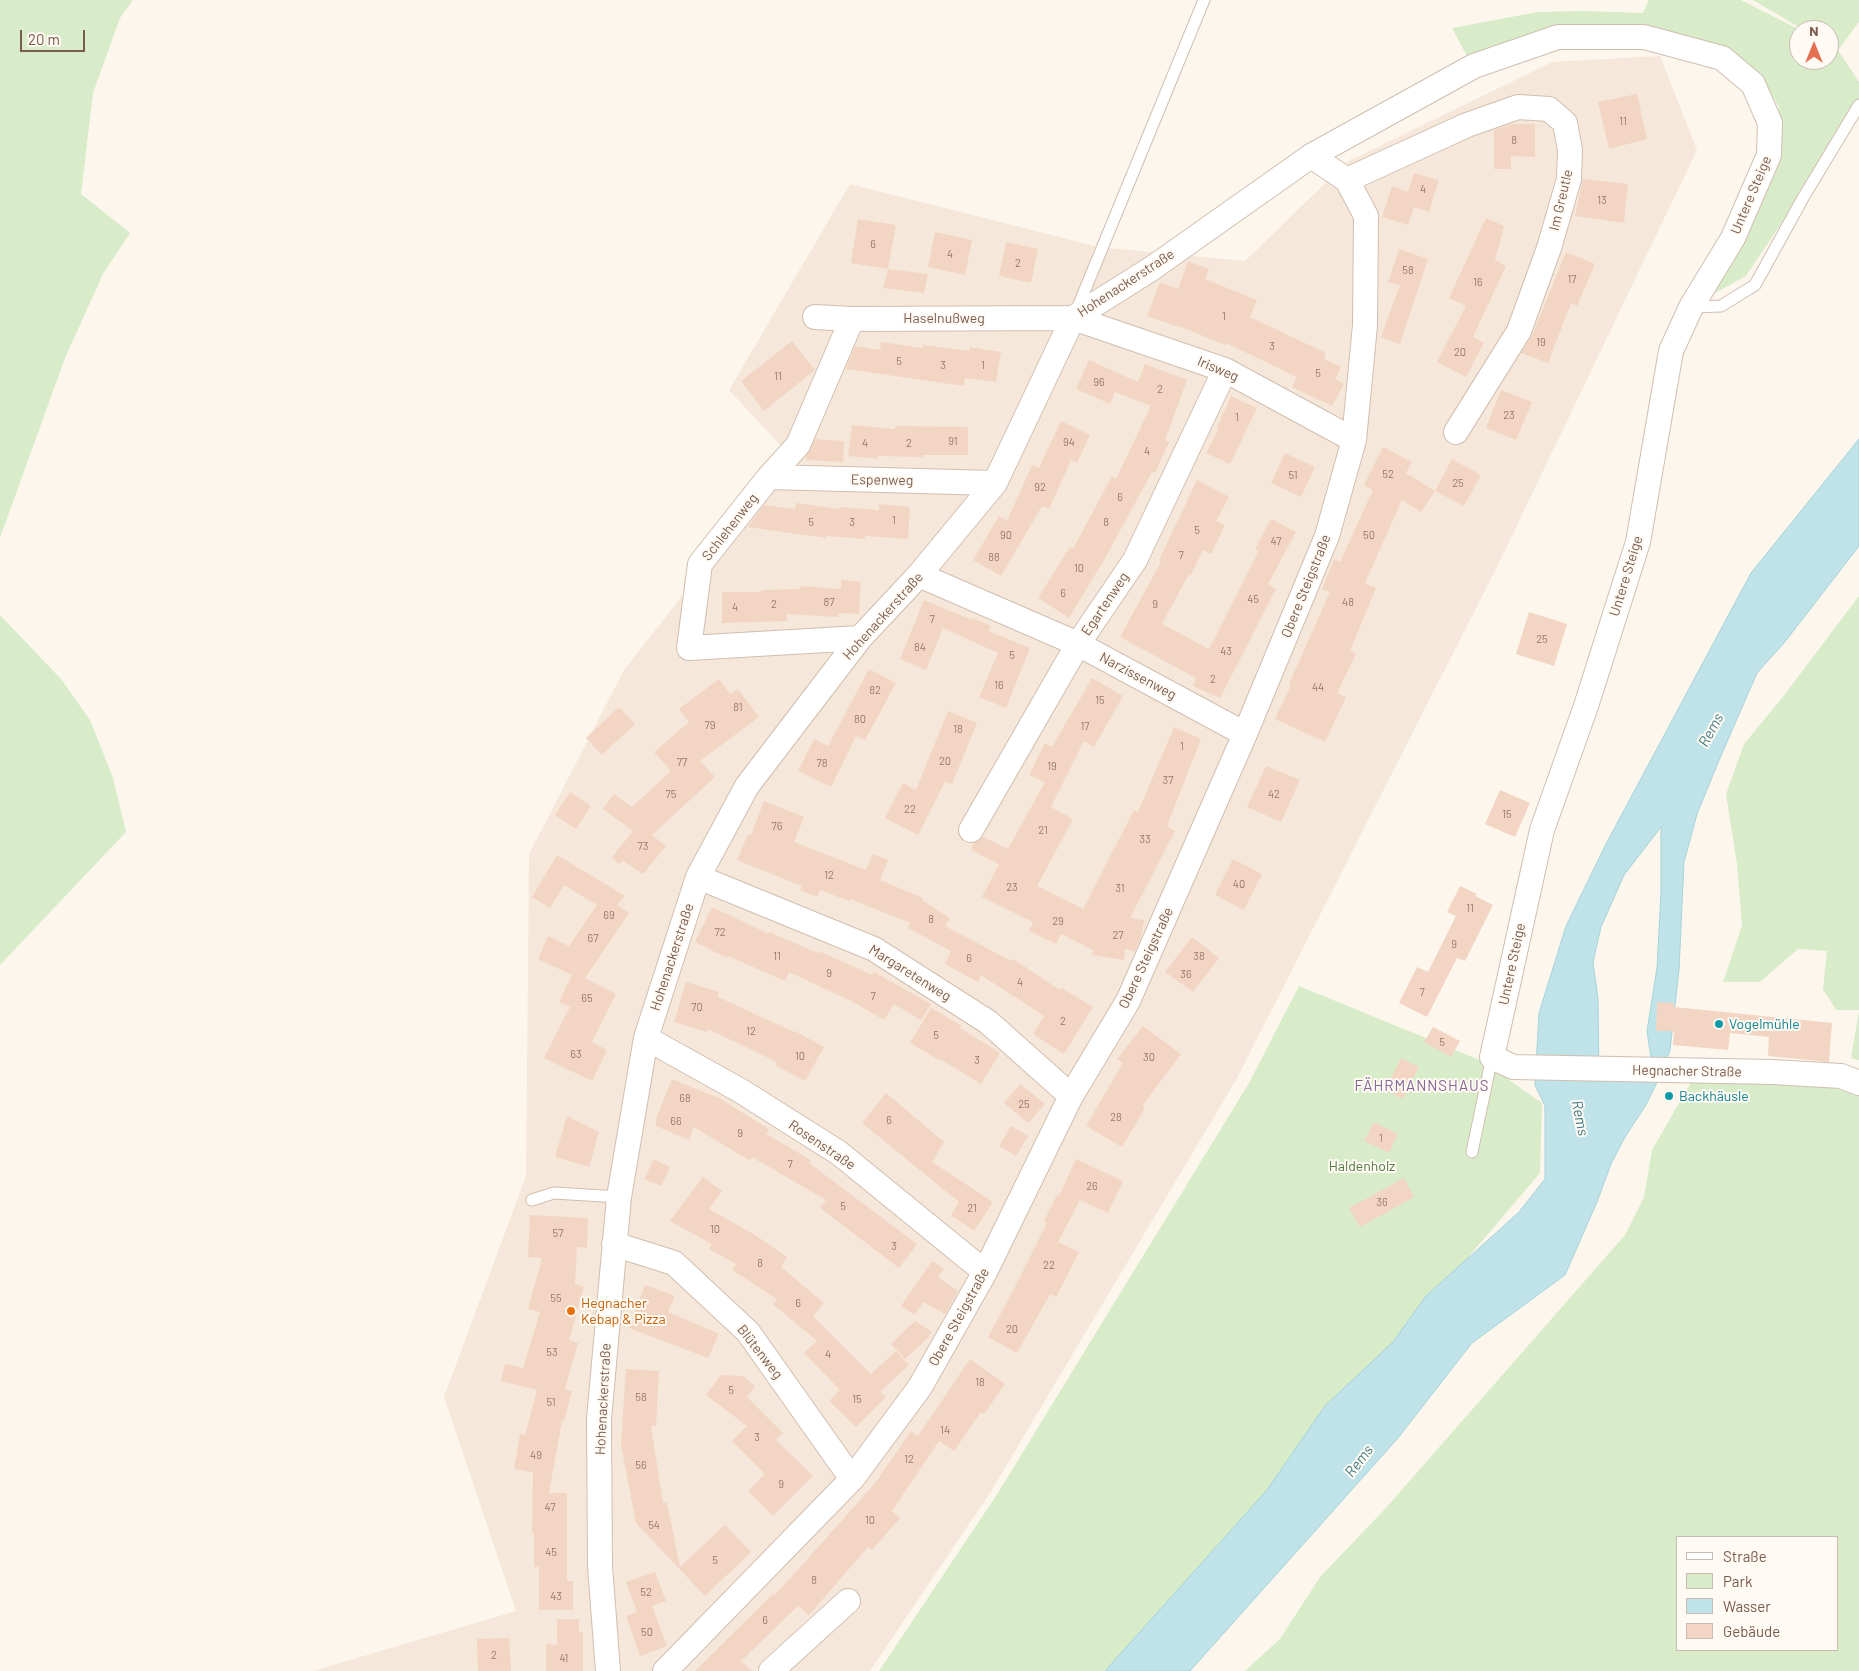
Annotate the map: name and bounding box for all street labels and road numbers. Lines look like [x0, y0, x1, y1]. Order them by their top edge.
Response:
street label: Untere Steige [1727, 153, 1775, 237]
street label: Im Greutle [1546, 168, 1576, 232]
street label: Hohenackerstraße [1074, 245, 1178, 321]
street label: Haselnußweg [903, 310, 985, 326]
street label: Irisweg [1195, 353, 1241, 385]
street label: Espenweg [851, 471, 913, 489]
street label: Schlehenweg [699, 490, 761, 564]
street label: Obere Steigstraße [1278, 532, 1334, 640]
street label: Untere Steige [1606, 534, 1646, 618]
street label: Hohenackerstraße [839, 569, 927, 663]
street label: Egartenweg [1078, 569, 1132, 639]
street label: Narzissenweg [1097, 649, 1179, 703]
street label: Hohenackerstraße [647, 901, 697, 1013]
street label: Obere Steigstraße [1115, 905, 1177, 1011]
street label: Untere Steige [1495, 922, 1529, 1006]
street label: Margaretenweg [866, 941, 954, 1005]
street label: Hegnacher Straße [1632, 1062, 1742, 1080]
street label: Rosenstraße [785, 1116, 859, 1174]
street label: Obere Steigstraße [925, 1265, 993, 1369]
street label: Blütenweg [734, 1322, 786, 1382]
street label: Hohenackerstraße [592, 1343, 614, 1455]

